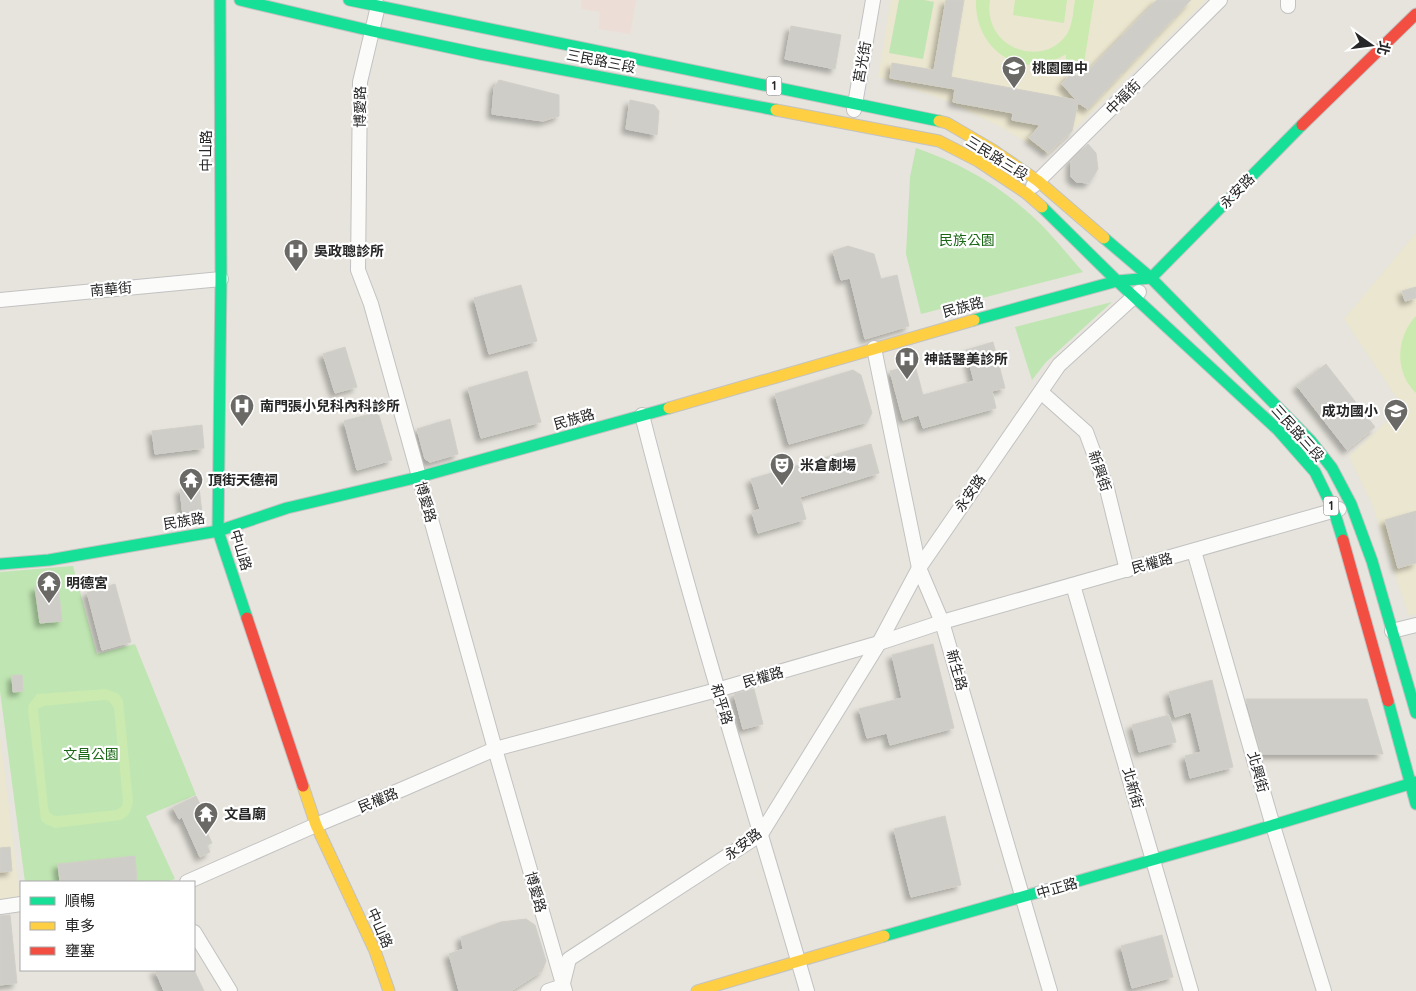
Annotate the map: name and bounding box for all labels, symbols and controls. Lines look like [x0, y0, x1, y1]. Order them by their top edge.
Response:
north arrow [1346, 20, 1396, 70]
text: 北 [1373, 39, 1394, 57]
street label: 莒光街 [849, 40, 875, 84]
street label: 三民路三段 [565, 45, 637, 77]
school or university icon: 桃園國中 [1001, 55, 1027, 89]
place label: 桃園國中 [1032, 59, 1088, 77]
road number: 1 [766, 76, 782, 95]
street label: 中福街 [1102, 76, 1144, 118]
street label: 博愛路 [351, 86, 369, 128]
street label: 中山路 [197, 130, 215, 172]
street label: 三民路三段 [963, 132, 1031, 184]
street label: 永安路 [1216, 170, 1258, 212]
park label: 民族公園 [939, 231, 995, 249]
hospital icon: 吳政聰診所 [283, 238, 309, 272]
place label: 吳政聰診所 [314, 242, 384, 260]
street label: 南華街 [89, 278, 133, 300]
street label: 民族路 [940, 293, 986, 321]
hospital icon: 神話醫美診所 [894, 346, 920, 380]
place label: 神話醫美診所 [924, 350, 1008, 368]
hospital icon: 南門張小兒科內科診所 [229, 393, 255, 427]
place label: 南門張小兒科內科診所 [260, 397, 400, 415]
school or university icon: 成功國小 [1383, 398, 1409, 432]
street label: 三民路三段 [1268, 401, 1328, 465]
place label: 成功國小 [1322, 402, 1378, 420]
street label: 民族路 [551, 405, 597, 433]
street label: 新興街 [1085, 448, 1115, 494]
theatre icon: 米倉劇場 [769, 452, 795, 486]
place label: 米倉劇場 [800, 456, 856, 474]
temple icon: 頂街天德祠 [178, 467, 204, 501]
place label: 頂街天德祠 [208, 471, 278, 489]
street label: 永安路 [951, 471, 989, 515]
street label: 博愛路 [412, 479, 440, 525]
road number: 1 [1324, 496, 1338, 516]
street label: 民族路 [162, 509, 206, 533]
street label: 中山路 [226, 527, 256, 573]
street label: 民權路 [1129, 549, 1175, 577]
temple icon: 明德宮 [36, 570, 62, 604]
place label: 明德宮 [66, 574, 108, 592]
street label: 新生路 [943, 647, 971, 693]
street label: 民權路 [740, 663, 786, 691]
street label: 和平路 [707, 681, 737, 727]
park label: 文昌公園 [63, 745, 119, 763]
street label: 北興街 [1244, 749, 1272, 795]
street label: 北新街 [1119, 765, 1147, 811]
street label: 民權路 [355, 784, 401, 816]
temple icon: 文昌廟 [193, 801, 219, 835]
place label: 文昌廟 [224, 805, 266, 823]
street label: 永安路 [721, 824, 765, 864]
street label: 博愛路 [522, 869, 550, 915]
street label: 中正路 [1034, 874, 1080, 902]
legend [20, 881, 195, 971]
text: 順暢 [65, 891, 95, 910]
street label: 中山路 [363, 905, 397, 951]
text: 車多 [65, 916, 95, 935]
text: 壅塞 [65, 941, 95, 960]

